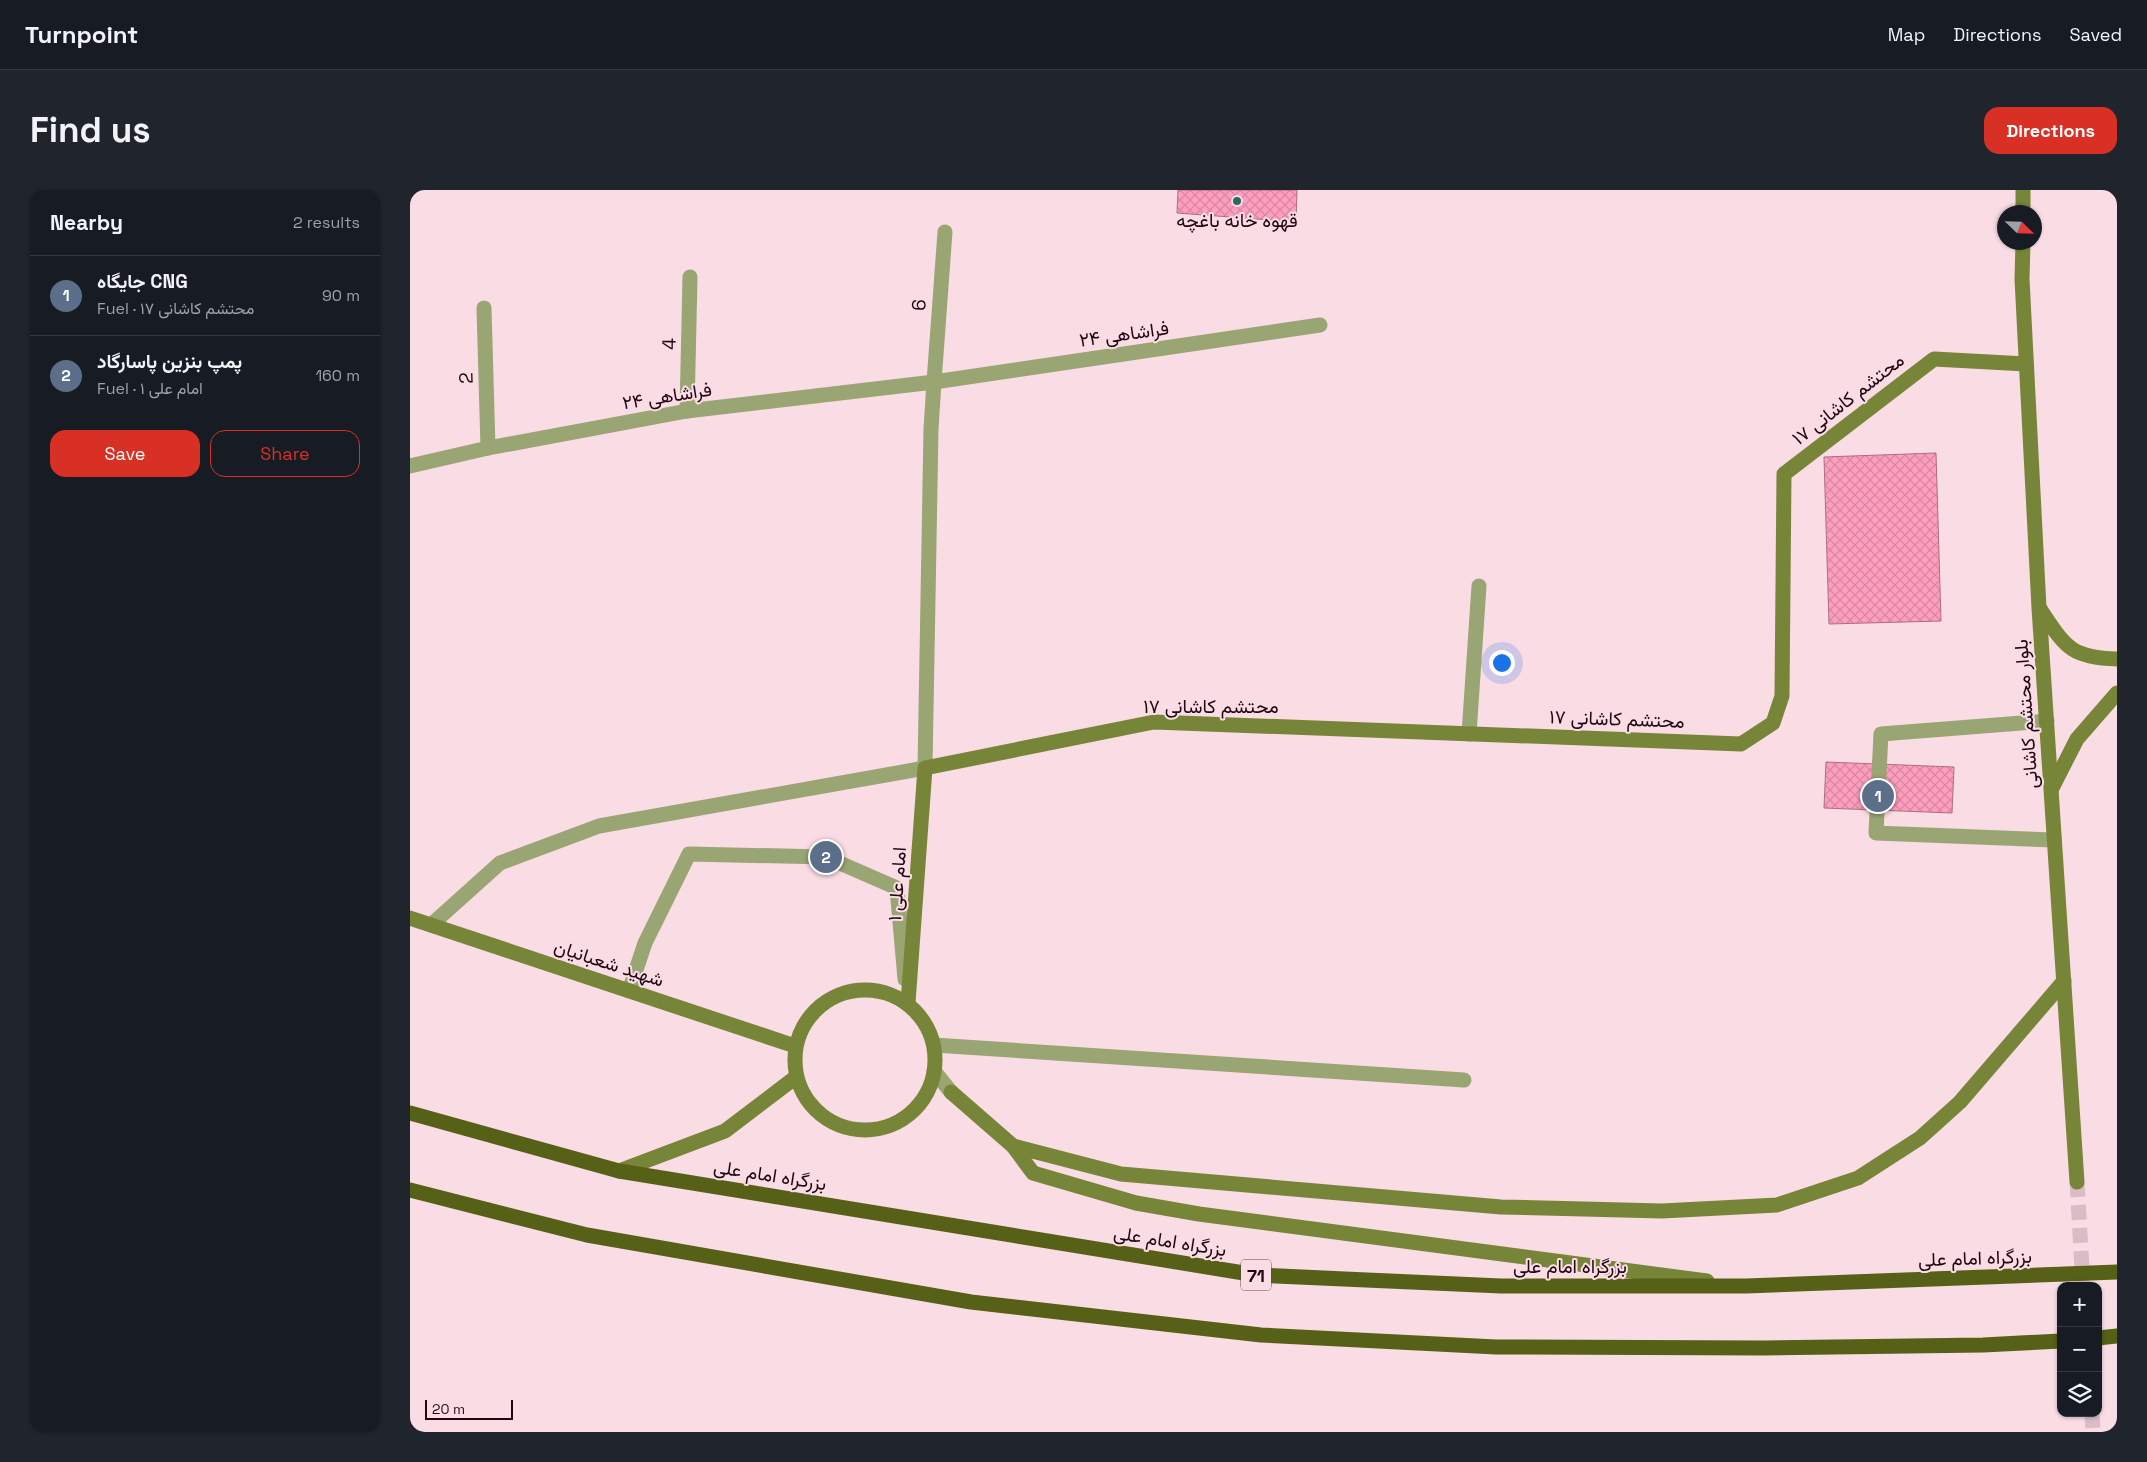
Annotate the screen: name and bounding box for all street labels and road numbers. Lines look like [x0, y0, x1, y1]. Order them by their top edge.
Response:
street label: 6 [906, 298, 932, 312]
street label: فراشاهی ۲۴ [1078, 315, 1170, 353]
street label: 4 [656, 338, 682, 350]
street label: محتشم کاشانی ۱۷ [1787, 347, 1909, 451]
street label: 2 [453, 372, 479, 384]
street label: فراشاهی ۲۴ [620, 377, 714, 415]
street label: بلوار محتشم کاشانی [2008, 638, 2044, 790]
street label: محتشم کاشانی ۱۷ [1143, 694, 1279, 719]
street label: محتشم کاشانی ۱۷ [1549, 704, 1685, 734]
street label: امام علی ۱ [882, 846, 912, 922]
street label: شهید شعبانیان [551, 934, 667, 992]
street label: بزرگراه امام علی [712, 1154, 828, 1196]
street label: بزرگراه امام علی [1112, 1220, 1228, 1262]
street label: بزرگراه امام علی [1918, 1244, 2032, 1272]
street label: بزرگراه امام علی [1513, 1254, 1627, 1279]
road number: 71 [1241, 1260, 1271, 1290]

